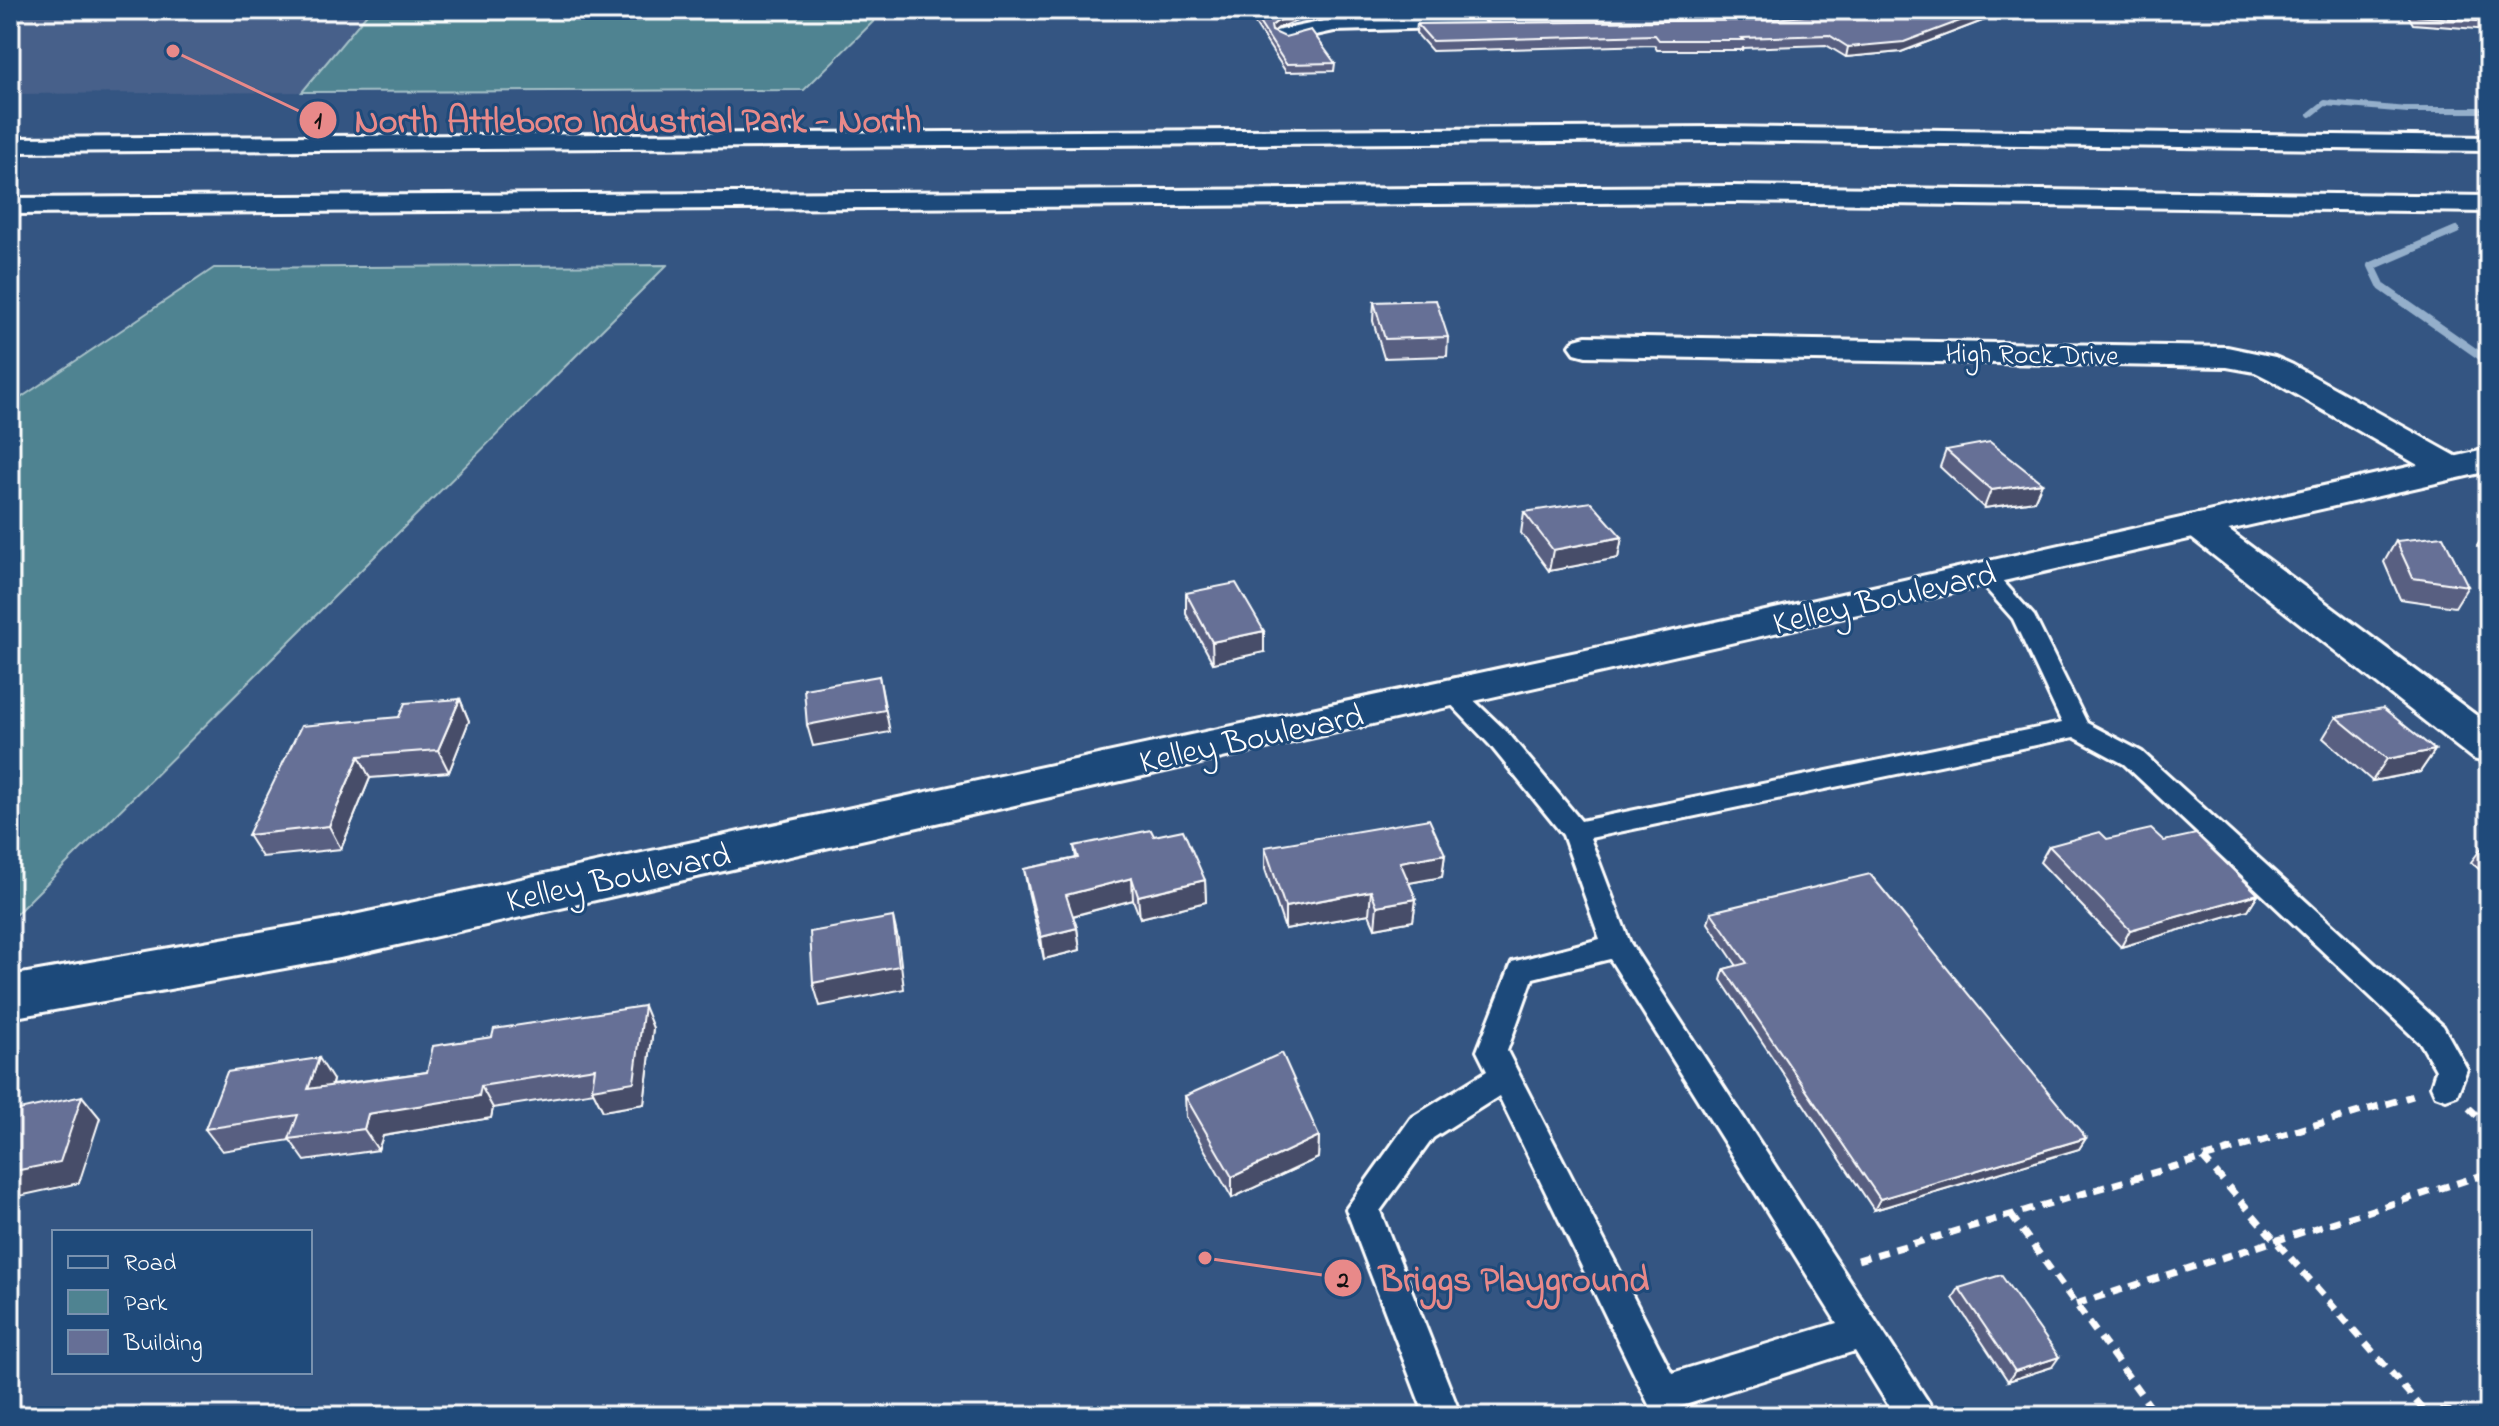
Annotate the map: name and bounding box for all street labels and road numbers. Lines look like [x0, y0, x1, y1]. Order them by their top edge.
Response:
street label: High Rock Drive [1945, 334, 2119, 379]
street label: Kelley Boulevard [1768, 551, 2001, 651]
street label: Kelley Boulevard [1135, 693, 1368, 789]
street label: Kelley Boulevard [502, 832, 735, 928]

